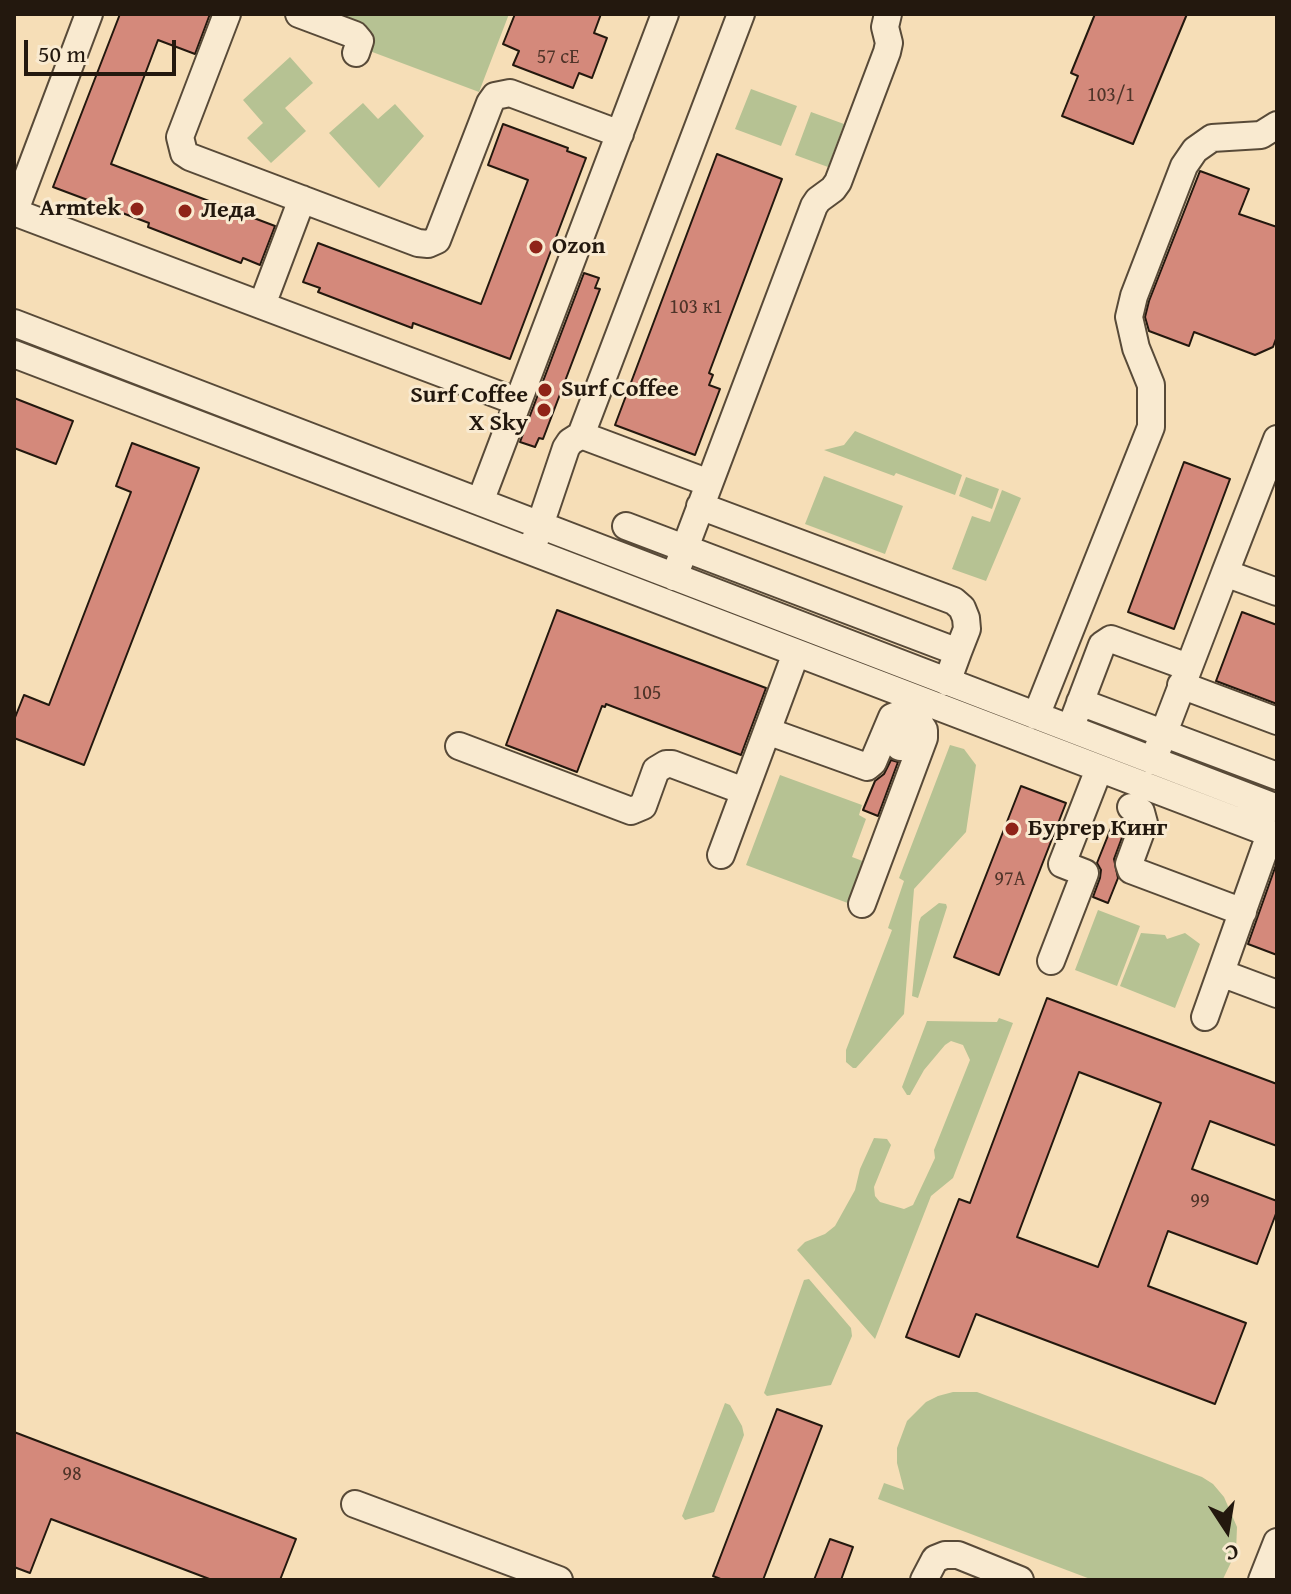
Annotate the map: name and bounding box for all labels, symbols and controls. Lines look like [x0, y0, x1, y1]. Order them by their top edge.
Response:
scale bar [28, 24, 180, 74]
text: 50 m [38, 36, 86, 71]
house number: 57 сЕ [537, 46, 579, 70]
house number: 103/1 [1087, 84, 1135, 108]
place label: Armtek [40, 195, 121, 223]
place label: Леда [201, 197, 256, 225]
marker: Armtek [128, 200, 146, 218]
marker: Леда [176, 202, 194, 220]
place label: Ozon [552, 233, 605, 261]
marker: Ozon [527, 238, 545, 256]
house number: 103 к1 [669, 296, 723, 320]
place label: Surf Coffee [561, 376, 679, 404]
marker: Surf Coffee [536, 381, 554, 399]
place label: Surf Coffee X Sky [410, 382, 528, 438]
marker: Surf Coffee X Sky [535, 401, 553, 419]
house number: 105 [633, 682, 661, 706]
place label: Бургер Кинг [1028, 815, 1167, 843]
marker: Бургер Кинг [1003, 820, 1021, 838]
house number: 97А [994, 868, 1026, 892]
house number: 99 [1190, 1190, 1210, 1214]
house number: 98 [62, 1463, 82, 1487]
north arrow [1187, 1490, 1267, 1570]
text: С [1223, 1537, 1241, 1570]

